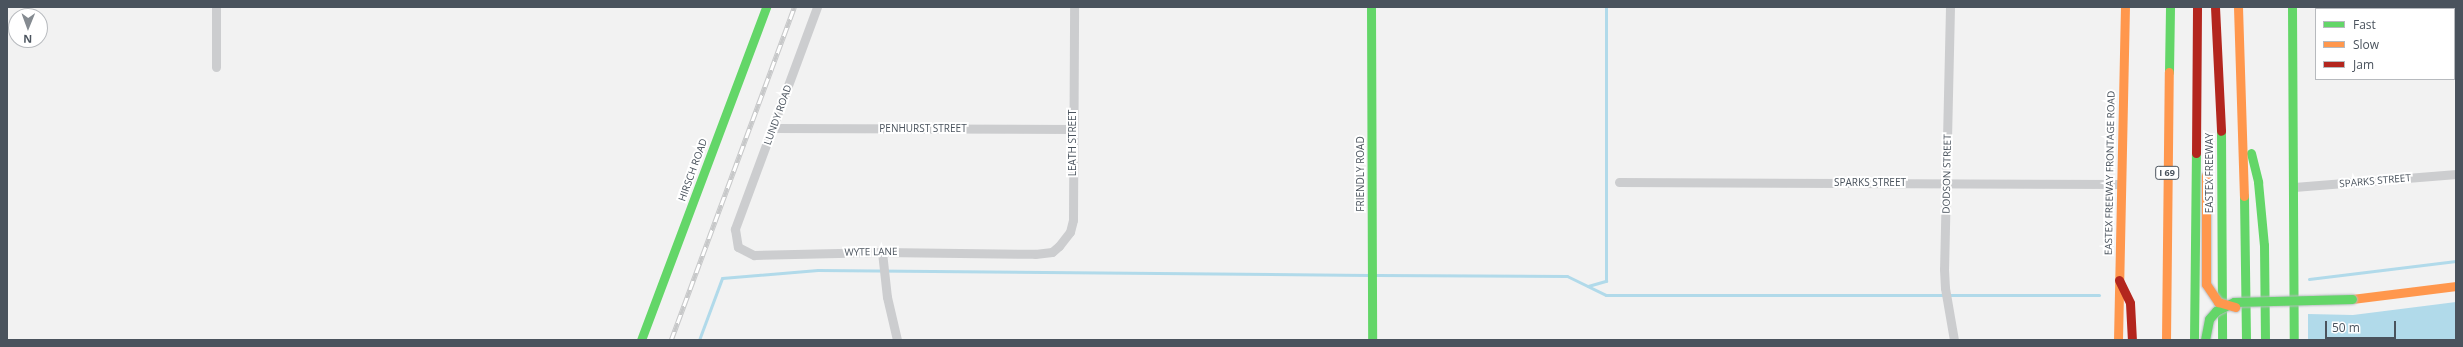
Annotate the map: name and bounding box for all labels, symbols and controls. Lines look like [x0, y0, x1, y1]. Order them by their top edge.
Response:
north arrow [8, 8, 48, 48]
legend [2315, 8, 2455, 80]
text: Fast [2353, 16, 2376, 33]
text: N [23, 32, 32, 47]
text: Slow [2353, 36, 2379, 53]
text: Jam [2353, 56, 2374, 73]
street label: LUNDY ROAD [762, 83, 794, 147]
street label: EASTEX FREEWAY FRONTAGE ROAD [2103, 91, 2117, 255]
street label: LEATH STREET [1067, 110, 1079, 176]
street label: PENHURST STREET [879, 123, 967, 135]
street label: EASTEX FREEWAY [2204, 133, 2216, 213]
street label: DODSON STREET [1940, 134, 1954, 214]
street label: FRIENDLY ROAD [1355, 136, 1367, 212]
street label: HIRSCH ROAD [676, 137, 710, 203]
road number: I 69 [2155, 166, 2179, 180]
street label: SPARKS STREET [2339, 172, 2411, 190]
street label: SPARKS STREET [1834, 177, 1906, 189]
street label: WYTE LANE [844, 246, 898, 258]
scale bar [2327, 313, 2398, 339]
text: 50 m [2332, 319, 2360, 336]

